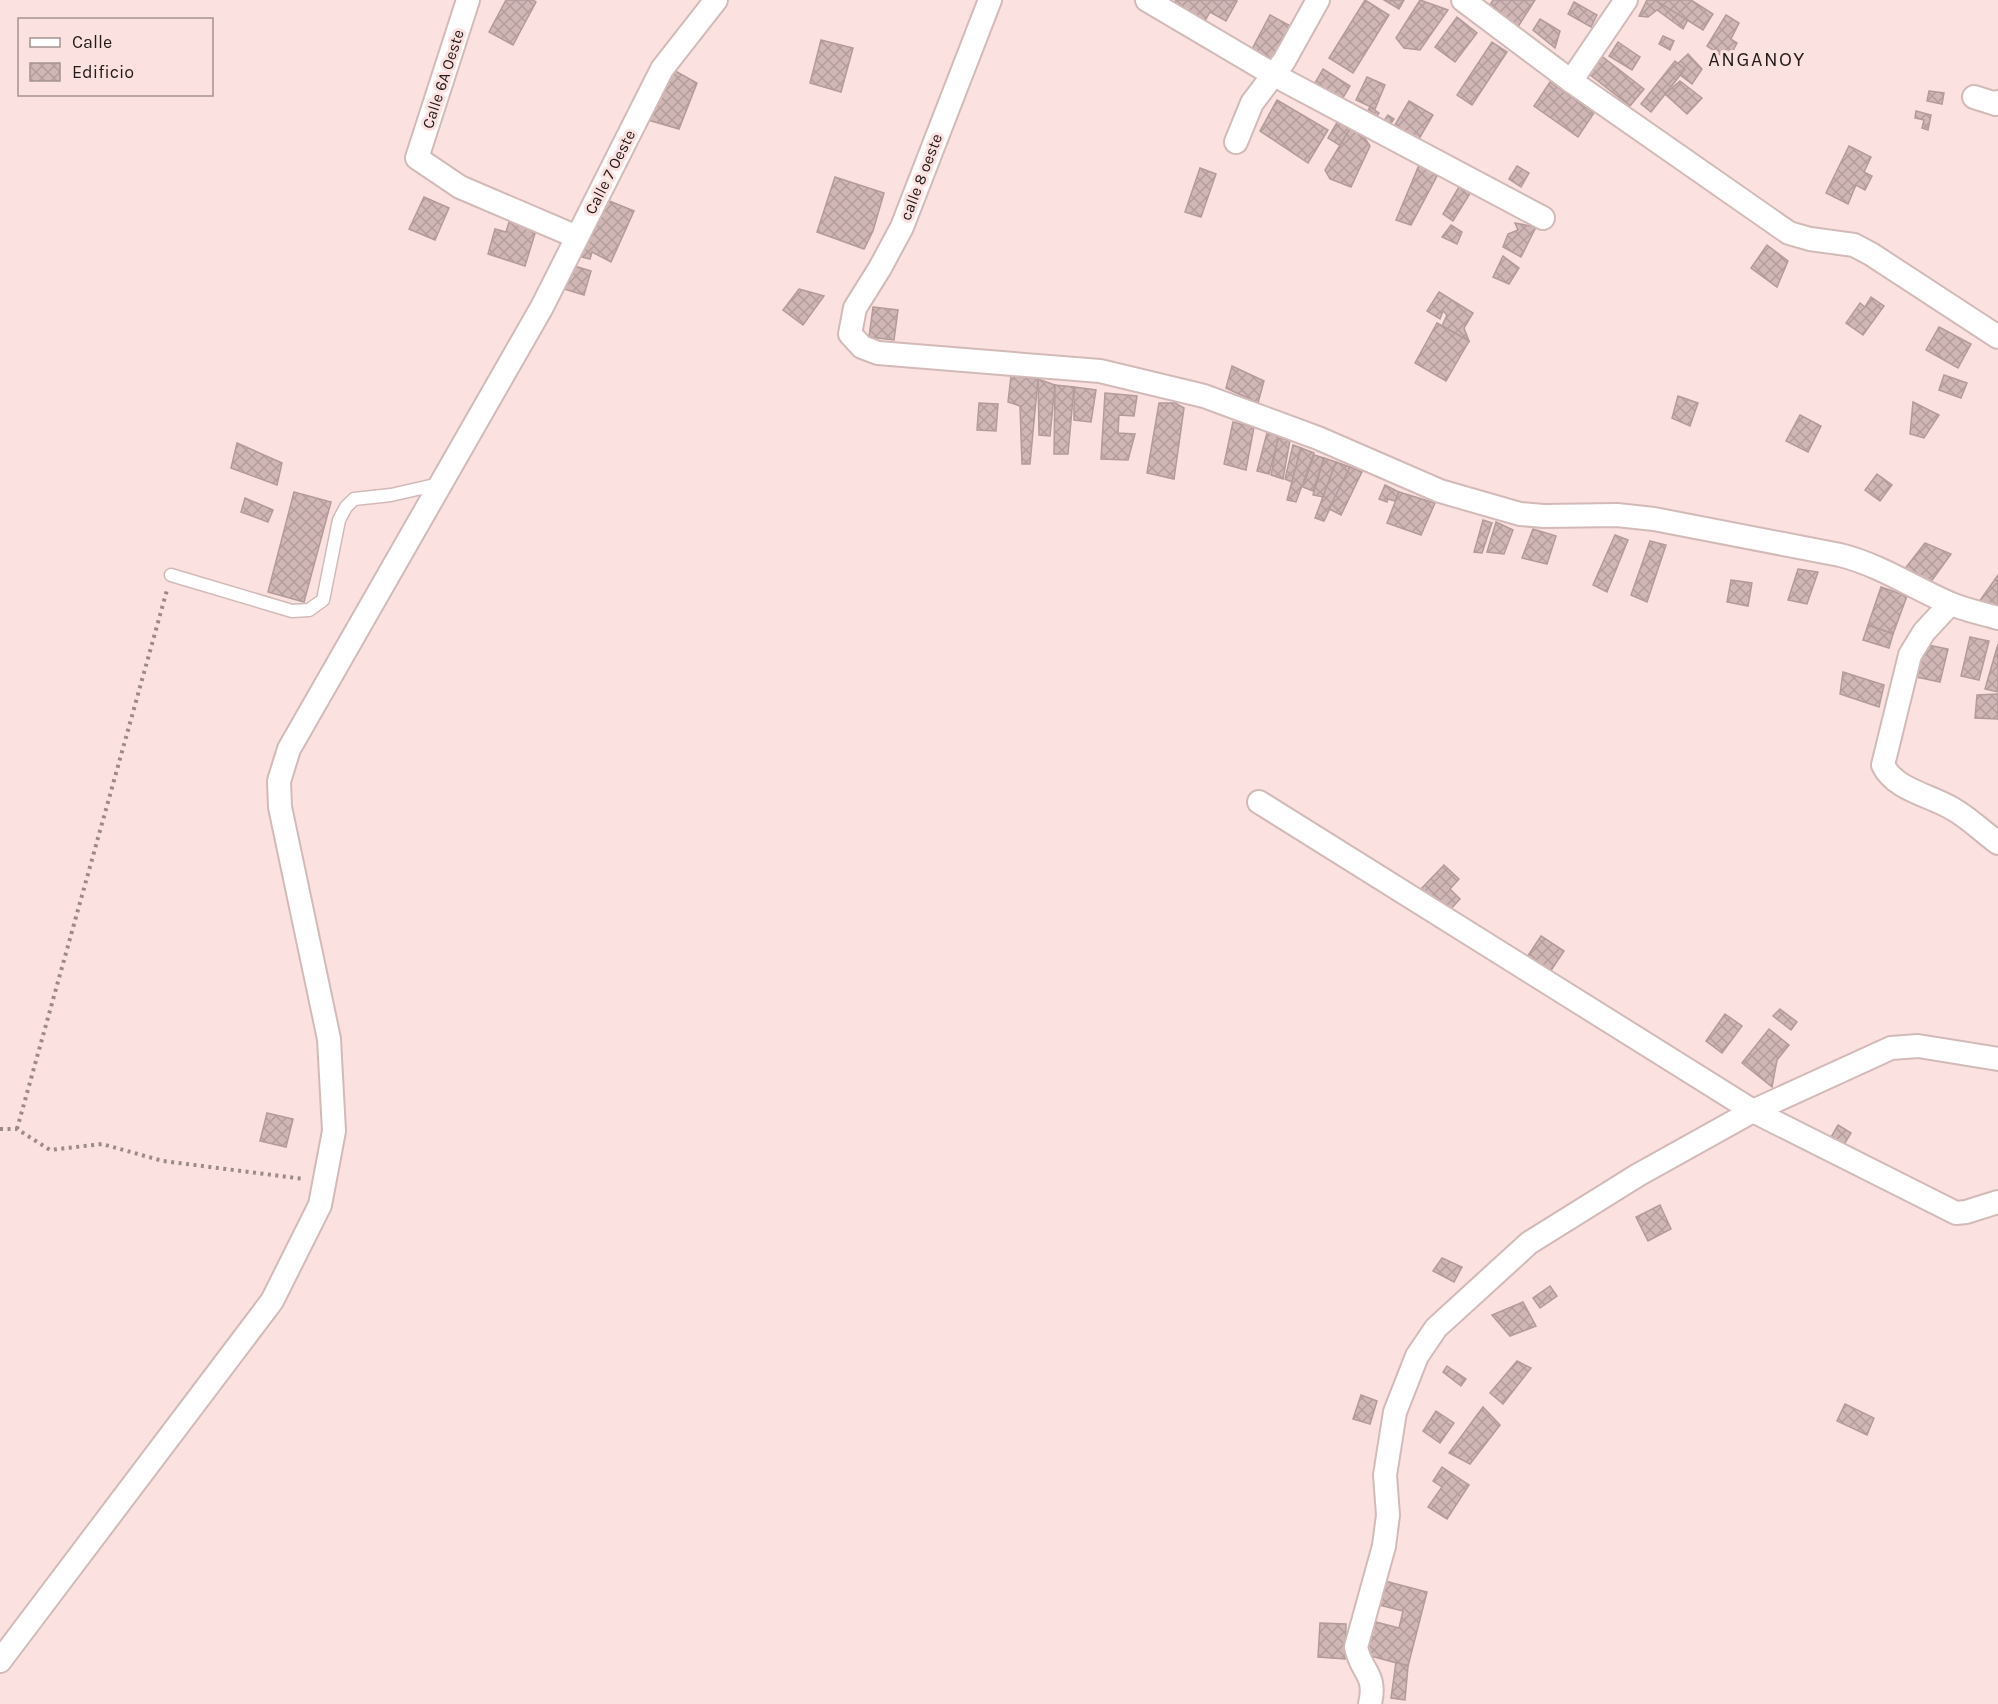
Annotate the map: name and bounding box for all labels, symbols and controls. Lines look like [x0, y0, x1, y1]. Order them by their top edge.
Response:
legend [18, 18, 213, 96]
street label: Calle 6A Oeste [418, 27, 468, 131]
text: Calle [72, 31, 112, 53]
district label: ANGANOY [1708, 48, 1806, 71]
text: Edificio [72, 61, 134, 83]
street label: Calle 7 Oeste [581, 127, 639, 217]
street label: calle 8 oeste [896, 131, 946, 223]

